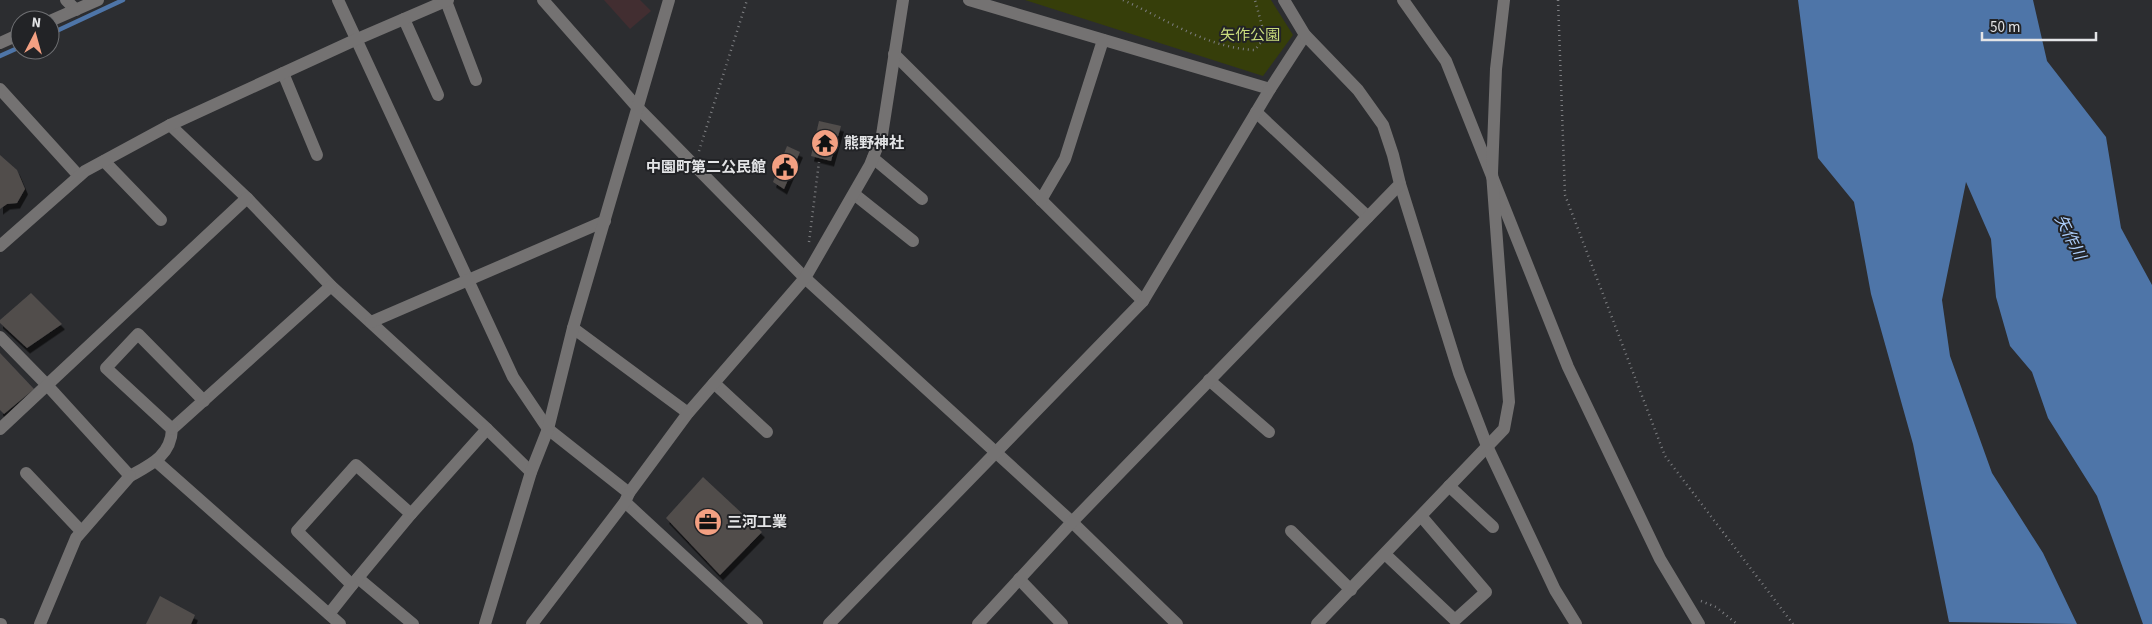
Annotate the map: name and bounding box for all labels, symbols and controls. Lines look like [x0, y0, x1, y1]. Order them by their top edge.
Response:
north arrow [10, 10, 60, 60]
scale bar [1982, 10, 2096, 42]
text: N [31, 13, 42, 33]
text: 50 m [1990, 17, 2020, 38]
park label: 矢作公園 [1220, 25, 1280, 46]
temple icon: 熊野神社 [810, 128, 840, 158]
place label: 熊野神社 [844, 133, 904, 154]
public building icon: 中園町第二公民館 [770, 152, 800, 182]
place label: 中園町第二公民館 [646, 157, 766, 178]
water label: 矢作川 [2049, 211, 2092, 265]
office icon: 三河工業 [693, 507, 723, 537]
place label: 三河工業 [727, 512, 787, 533]

